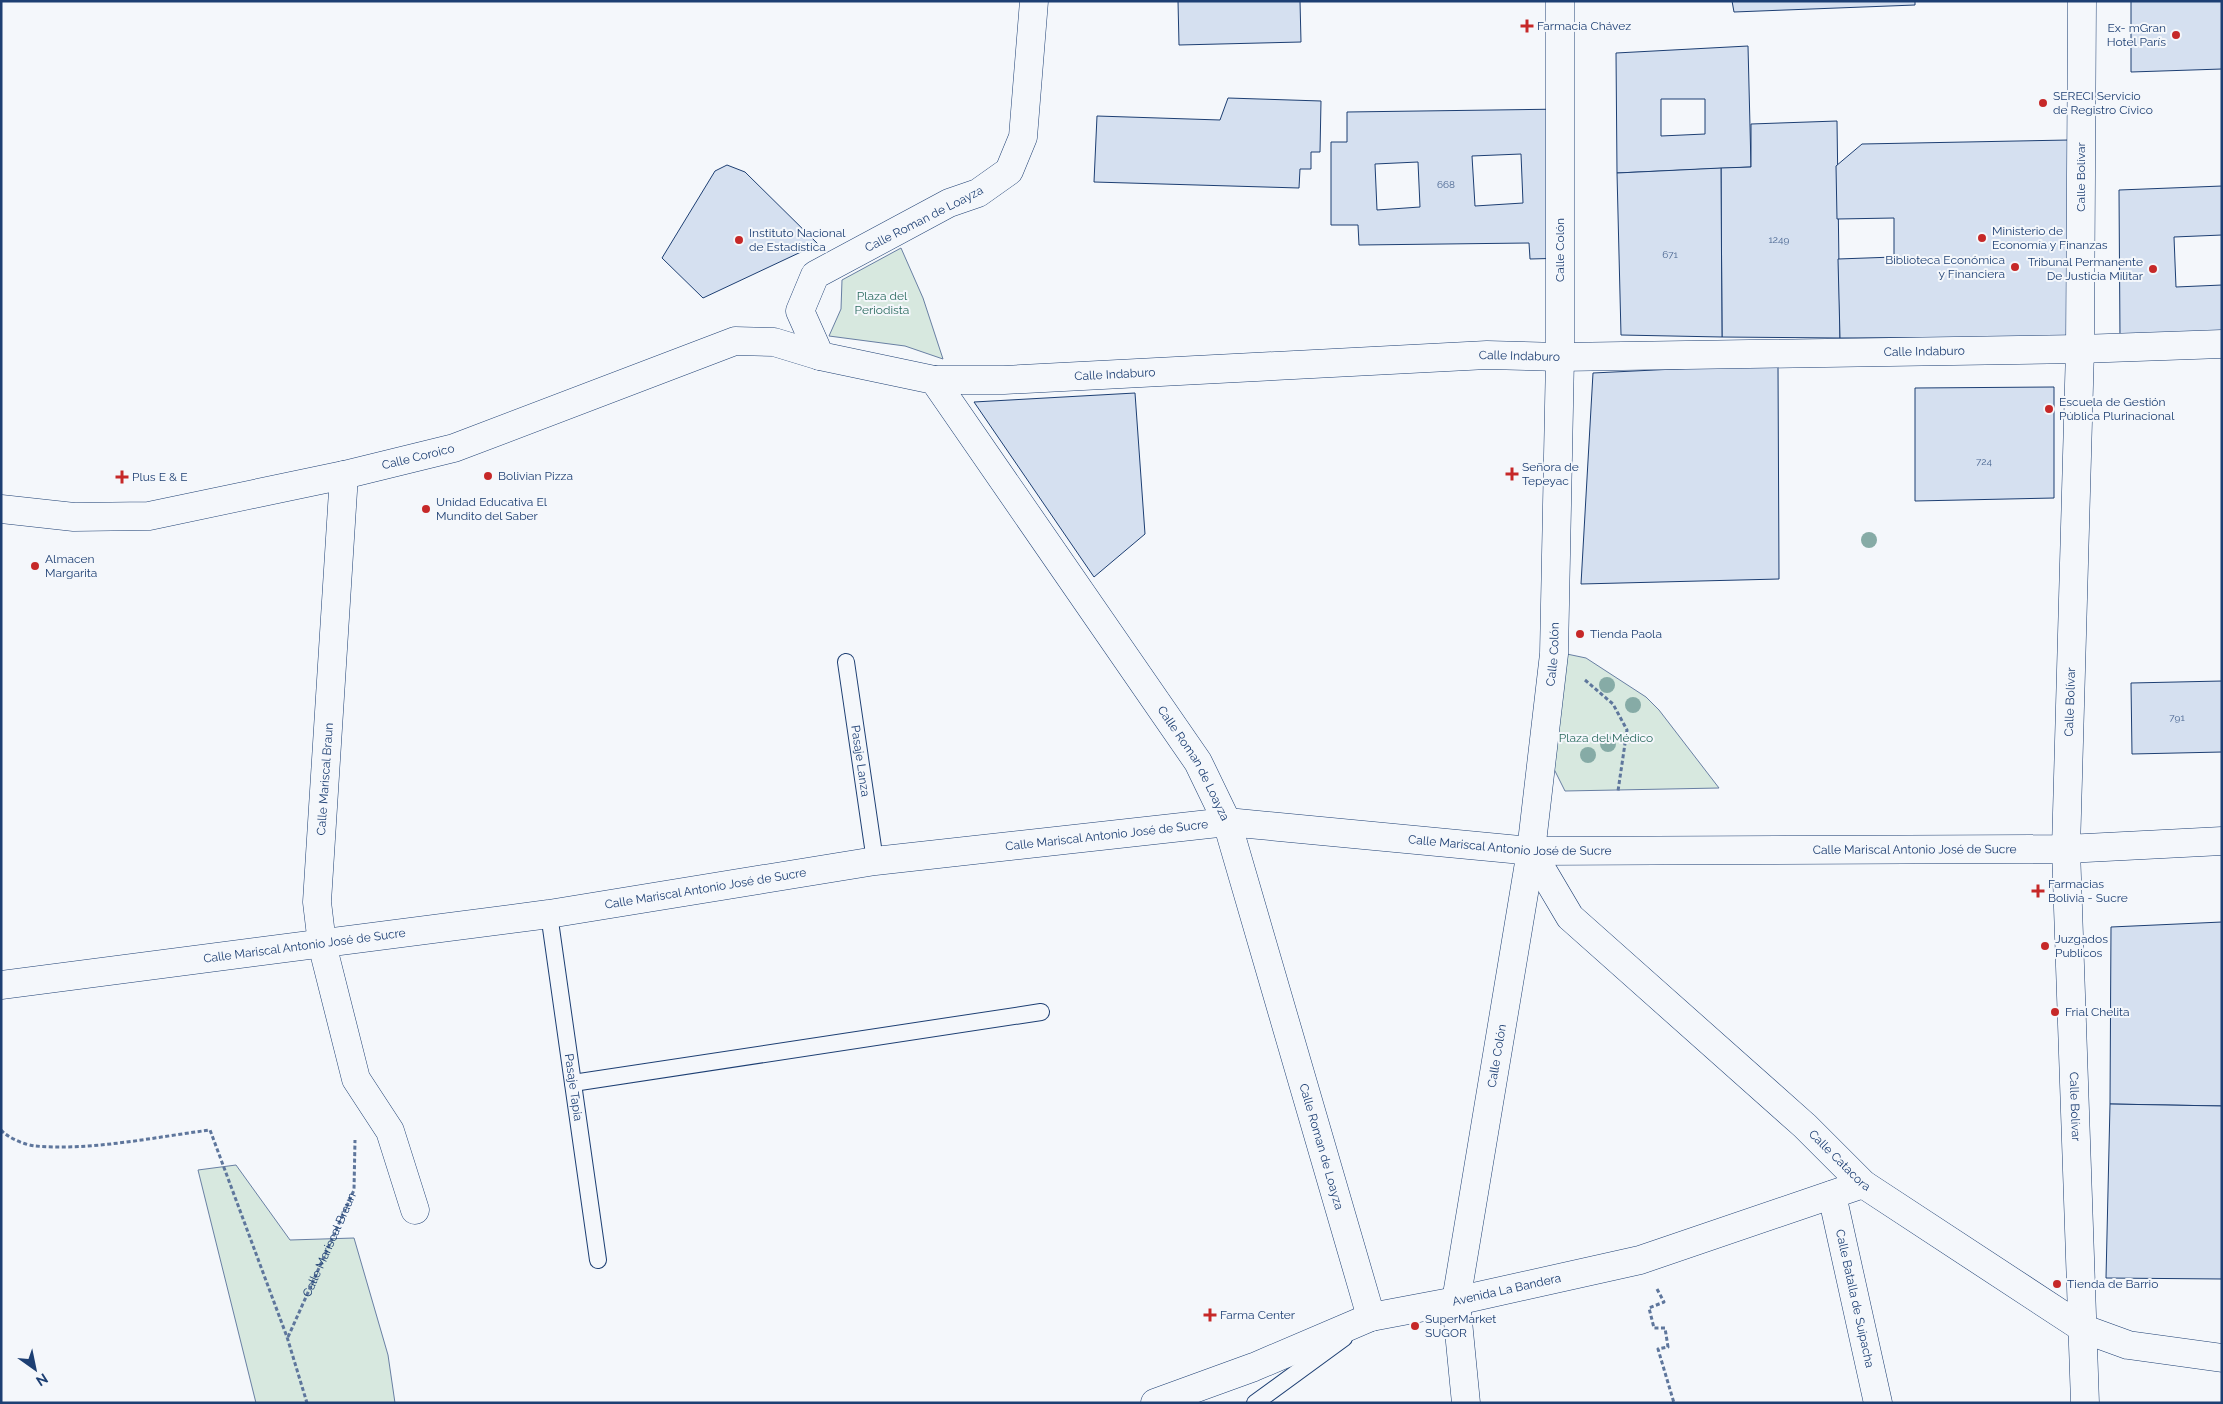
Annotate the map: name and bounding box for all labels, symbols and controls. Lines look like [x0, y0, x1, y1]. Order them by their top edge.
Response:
place label: Farmacia Chávez [1537, 19, 1631, 33]
marker: Farmacia Chávez [1521, 20, 1533, 32]
place label: Ex- mGran Hotel París [2107, 21, 2166, 49]
marker: Ex- mGran Hotel París [2170, 29, 2182, 41]
place label: SERECI Servicio de Registro Cívico [2053, 89, 2153, 117]
marker: SERECI Servicio de Registro Cívico [2037, 97, 2049, 109]
street label: Calle Bolívar [2074, 142, 2088, 212]
house number: 668 [1437, 179, 1455, 190]
street label: Calle Roman de Loayza [863, 183, 985, 255]
street label: Calle Colón [1553, 218, 1567, 282]
place label: Ministerio de Economía y Finanzas [1992, 224, 2108, 252]
place label: Instituto Nacional de Estadística [749, 226, 846, 254]
marker: Ministerio de Economía y Finanzas [1976, 232, 1988, 244]
marker: Instituto Nacional de Estadística [733, 234, 745, 246]
house number: 1249 [1769, 234, 1790, 245]
house number: 671 [1662, 249, 1679, 260]
place label: Biblioteca Económica y Financiera [1885, 253, 2005, 281]
place label: Tribunal Permanente De Justicia Militar [2028, 255, 2144, 283]
marker: Biblioteca Económica y Financiera [2009, 261, 2021, 273]
marker: Tribunal Permanente De Justicia Militar [2147, 263, 2159, 275]
park label: Plaza del Periodista [855, 289, 909, 317]
street label: Calle Indaburo [1884, 344, 1965, 359]
street label: Calle Indaburo [1478, 348, 1560, 364]
street label: Calle Indaburo [1074, 365, 1156, 383]
place label: Escuela de Gestión Pública Plurinacional [2059, 395, 2175, 423]
marker: Escuela de Gestión Pública Plurinacional [2043, 403, 2055, 415]
street label: Calle Coroico [380, 441, 456, 472]
house number: 724 [1976, 456, 1993, 467]
place label: Señora de Tepeyac [1522, 460, 1579, 488]
marker: Señora de Tepeyac [1506, 468, 1518, 480]
place label: Bolivian Pizza [498, 469, 573, 483]
place label: Plus E & E [132, 470, 187, 484]
marker: Bolivian Pizza [482, 470, 494, 482]
marker: Plus E & E [116, 471, 128, 483]
place label: Unidad Educativa El Mundito del Saber [436, 495, 548, 523]
marker: Unidad Educativa El Mundito del Saber [420, 503, 432, 515]
place label: Almacen Margarita [45, 552, 97, 580]
marker: Almacen Margarita [29, 560, 41, 572]
street label: Calle Colón [1543, 622, 1562, 687]
place label: Tienda Paola [1590, 627, 1662, 641]
marker: Tienda Paola [1574, 628, 1586, 640]
street label: Calle Bolívar [2062, 666, 2078, 737]
street label: Calle Roman de Loayza [1154, 703, 1232, 823]
house number: 791 [2169, 712, 2185, 723]
street label: Calle Mariscal Braun [314, 722, 336, 836]
street label: Pasaje Lanza [848, 724, 873, 798]
park label: Plaza del Médico [1559, 731, 1653, 745]
street label: Calle Mariscal Antonio José de Sucre [1005, 817, 1209, 854]
street label: Calle Mariscal Antonio José de Sucre [1408, 832, 1612, 858]
street label: Calle Mariscal Antonio José de Sucre [1813, 842, 2017, 857]
street label: Calle Mariscal Antonio José de Sucre [604, 865, 807, 912]
place label: Farmacias Bolivia - Sucre [2048, 877, 2128, 905]
marker: Farmacias Bolivia - Sucre [2032, 885, 2044, 897]
street label: Calle Mariscal Antonio José de Sucre [202, 926, 406, 966]
place label: Juzgados Publicos [2055, 932, 2108, 960]
marker: Juzgados Publicos [2039, 940, 2051, 952]
place label: Frial Chelita [2065, 1005, 2130, 1019]
marker: Frial Chelita [2049, 1006, 2061, 1018]
street label: Calle Colón [1485, 1023, 1509, 1089]
street label: Pasaje Tapia [562, 1053, 585, 1122]
street label: Calle Bolívar [2067, 1072, 2083, 1142]
street label: Calle Roman de Loayza [1296, 1082, 1346, 1211]
street label: Calle Catacora [1806, 1127, 1873, 1194]
street label: Calle Mariscal Braun [300, 1190, 359, 1299]
street label: Calle Batalla de Suipacha [1833, 1228, 1877, 1369]
street label: Avenida La Bandera [1451, 1271, 1562, 1309]
place label: Tienda de Barrio [2067, 1277, 2158, 1291]
marker: Tienda de Barrio [2051, 1278, 2063, 1290]
place label: Farma Center [1220, 1308, 1296, 1322]
marker: Farma Center [1204, 1309, 1216, 1321]
place label: SuperMarket SUGOR [1425, 1312, 1496, 1340]
marker: SuperMarket SUGOR [1409, 1320, 1421, 1332]
north arrow [10, 1344, 60, 1394]
text: N [33, 1370, 51, 1390]

